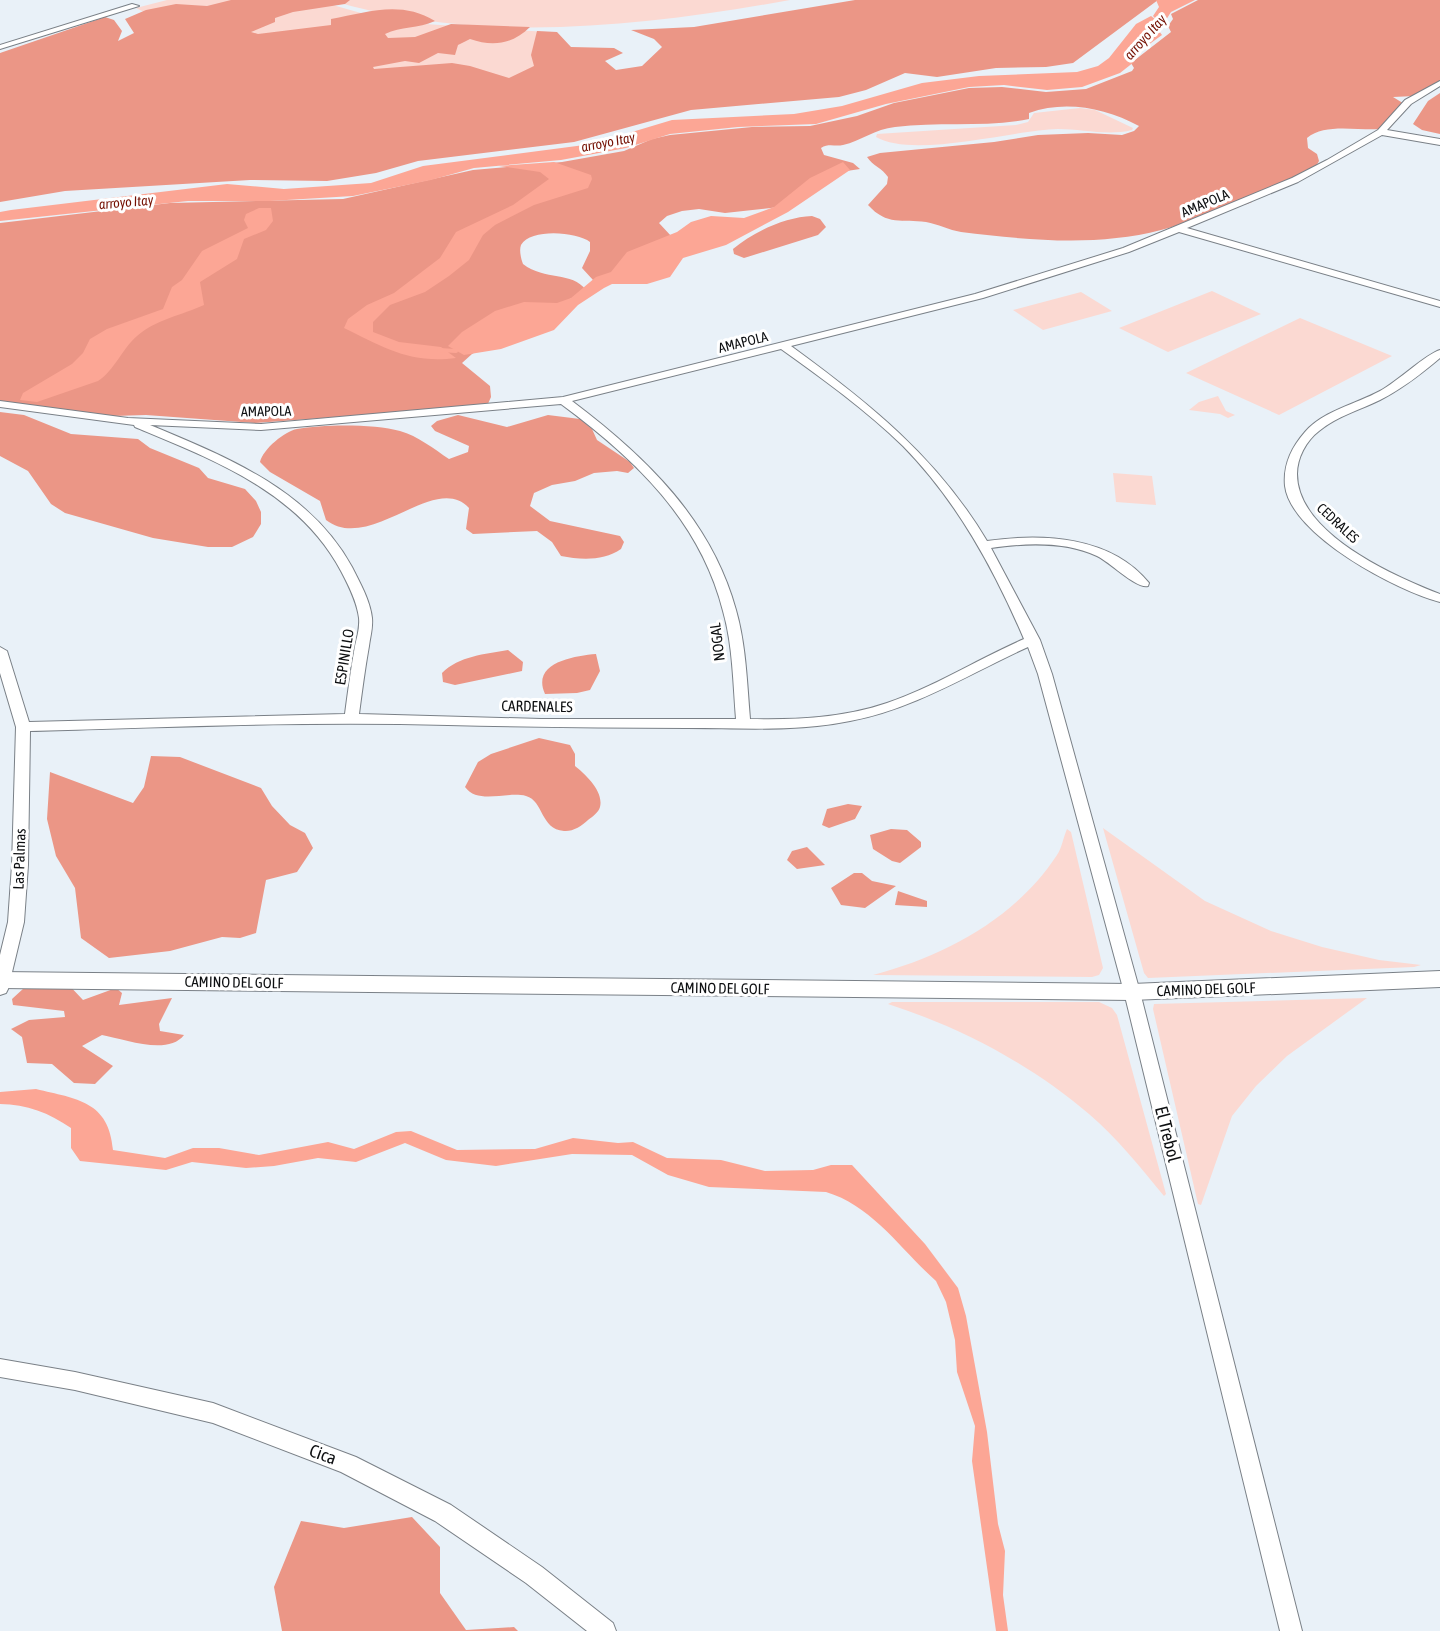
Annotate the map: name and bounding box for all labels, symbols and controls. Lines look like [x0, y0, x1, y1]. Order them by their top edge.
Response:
water label: arroyo Itay [1121, 11, 1169, 63]
water label: arroyo Itay [580, 129, 637, 155]
street label: AMAPOLA [1179, 186, 1231, 220]
water label: arroyo Itay [98, 192, 154, 212]
street label: AMAPOLA [717, 328, 770, 356]
street label: AMAPOLA [241, 403, 291, 419]
street label: CEDRALES [1314, 500, 1362, 546]
street label: NOGAL [706, 622, 728, 662]
street label: ESPINILLO [331, 627, 357, 686]
street label: CARDENALES [501, 697, 573, 715]
street label: Las Palmas [9, 828, 29, 890]
street label: CAMINO DEL GOLF [184, 973, 284, 991]
street label: CAMINO DEL GOLF [670, 979, 770, 997]
street label: CAMINO DEL GOLF [1156, 979, 1256, 999]
street label: El Trebol [1151, 1104, 1185, 1164]
street label: Cica [307, 1439, 339, 1469]

